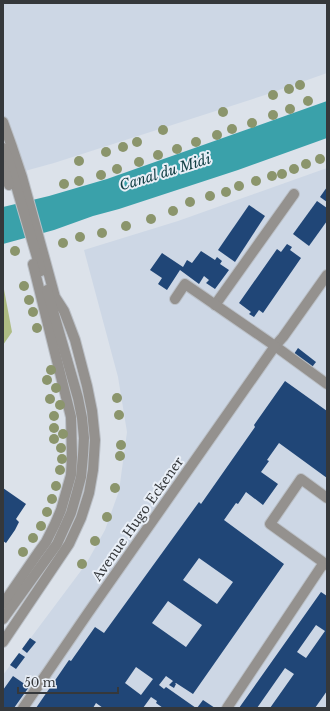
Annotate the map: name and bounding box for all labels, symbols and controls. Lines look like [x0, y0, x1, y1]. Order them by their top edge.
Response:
water label: Canal du Midi [117, 149, 213, 194]
street label: Avenue Hugo Eckener [88, 453, 188, 585]
scale bar [18, 669, 118, 695]
text: 50 m [24, 675, 56, 690]

